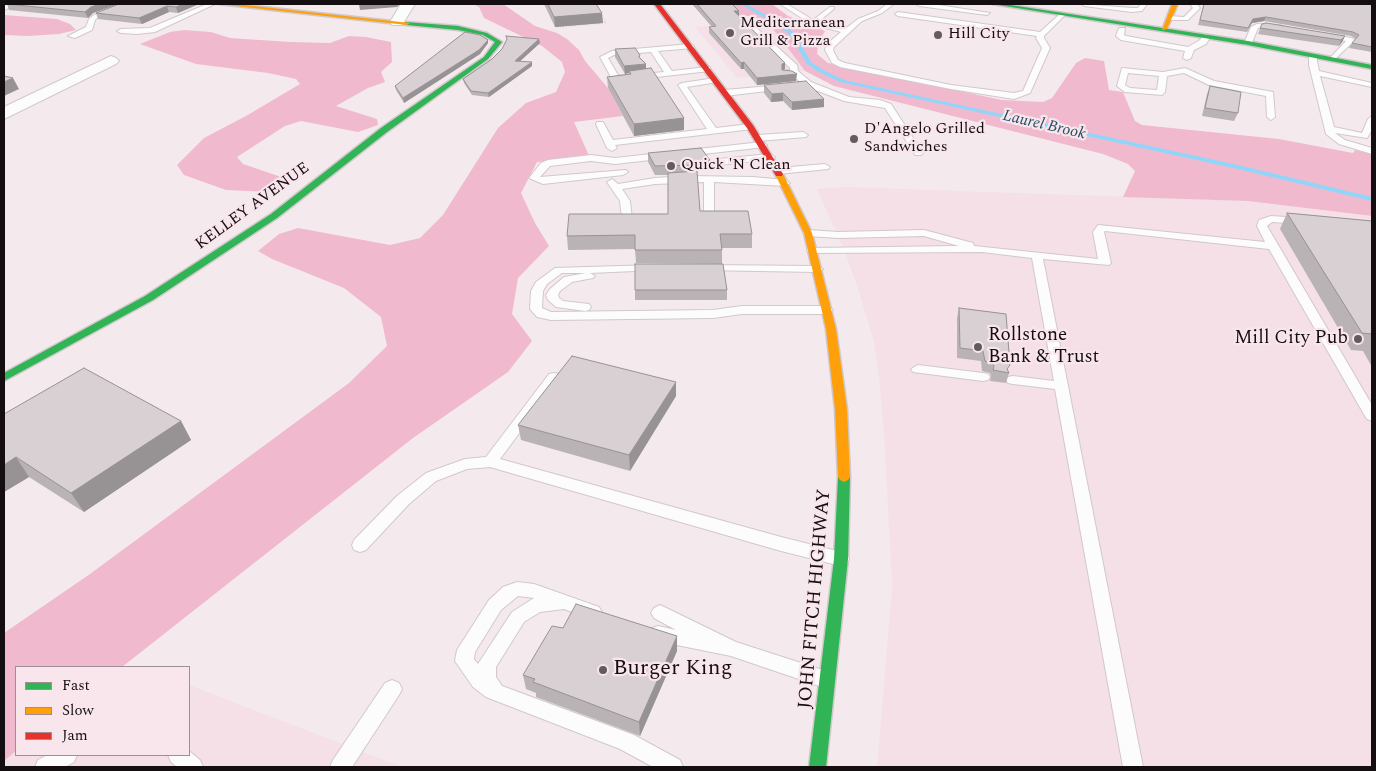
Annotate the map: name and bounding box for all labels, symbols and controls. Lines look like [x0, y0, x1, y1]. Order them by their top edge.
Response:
place label: Mediterranean Grill & Pizza [740, 14, 845, 52]
place label: Hill City [948, 25, 1009, 45]
marker: Mediterranean Grill & Pizza [724, 27, 736, 39]
marker: Hill City [932, 29, 944, 41]
water label: Laurel Brook [1001, 107, 1087, 145]
place label: D'Angelo Grilled Sandwiches [864, 120, 985, 158]
marker: D'Angelo Grilled Sandwiches [848, 133, 860, 145]
place label: Quick 'N Clean [681, 156, 791, 176]
street label: KELLEY AVENUE [192, 159, 314, 255]
marker: Quick 'N Clean [665, 160, 677, 172]
place label: Rollstone Bank & Trust [988, 325, 1099, 369]
place label: Mill City Pub [1234, 328, 1348, 350]
marker: Mill City Pub [1352, 333, 1364, 345]
marker: Rollstone Bank & Trust [972, 341, 984, 353]
street label: JOHN FITCH HIGHWAY [795, 488, 837, 710]
place label: Burger King [613, 657, 732, 683]
marker: Burger King [597, 664, 609, 676]
legend [15, 666, 190, 756]
text: Fast [62, 674, 90, 697]
text: Slow [62, 699, 94, 722]
text: Jam [62, 724, 88, 747]

